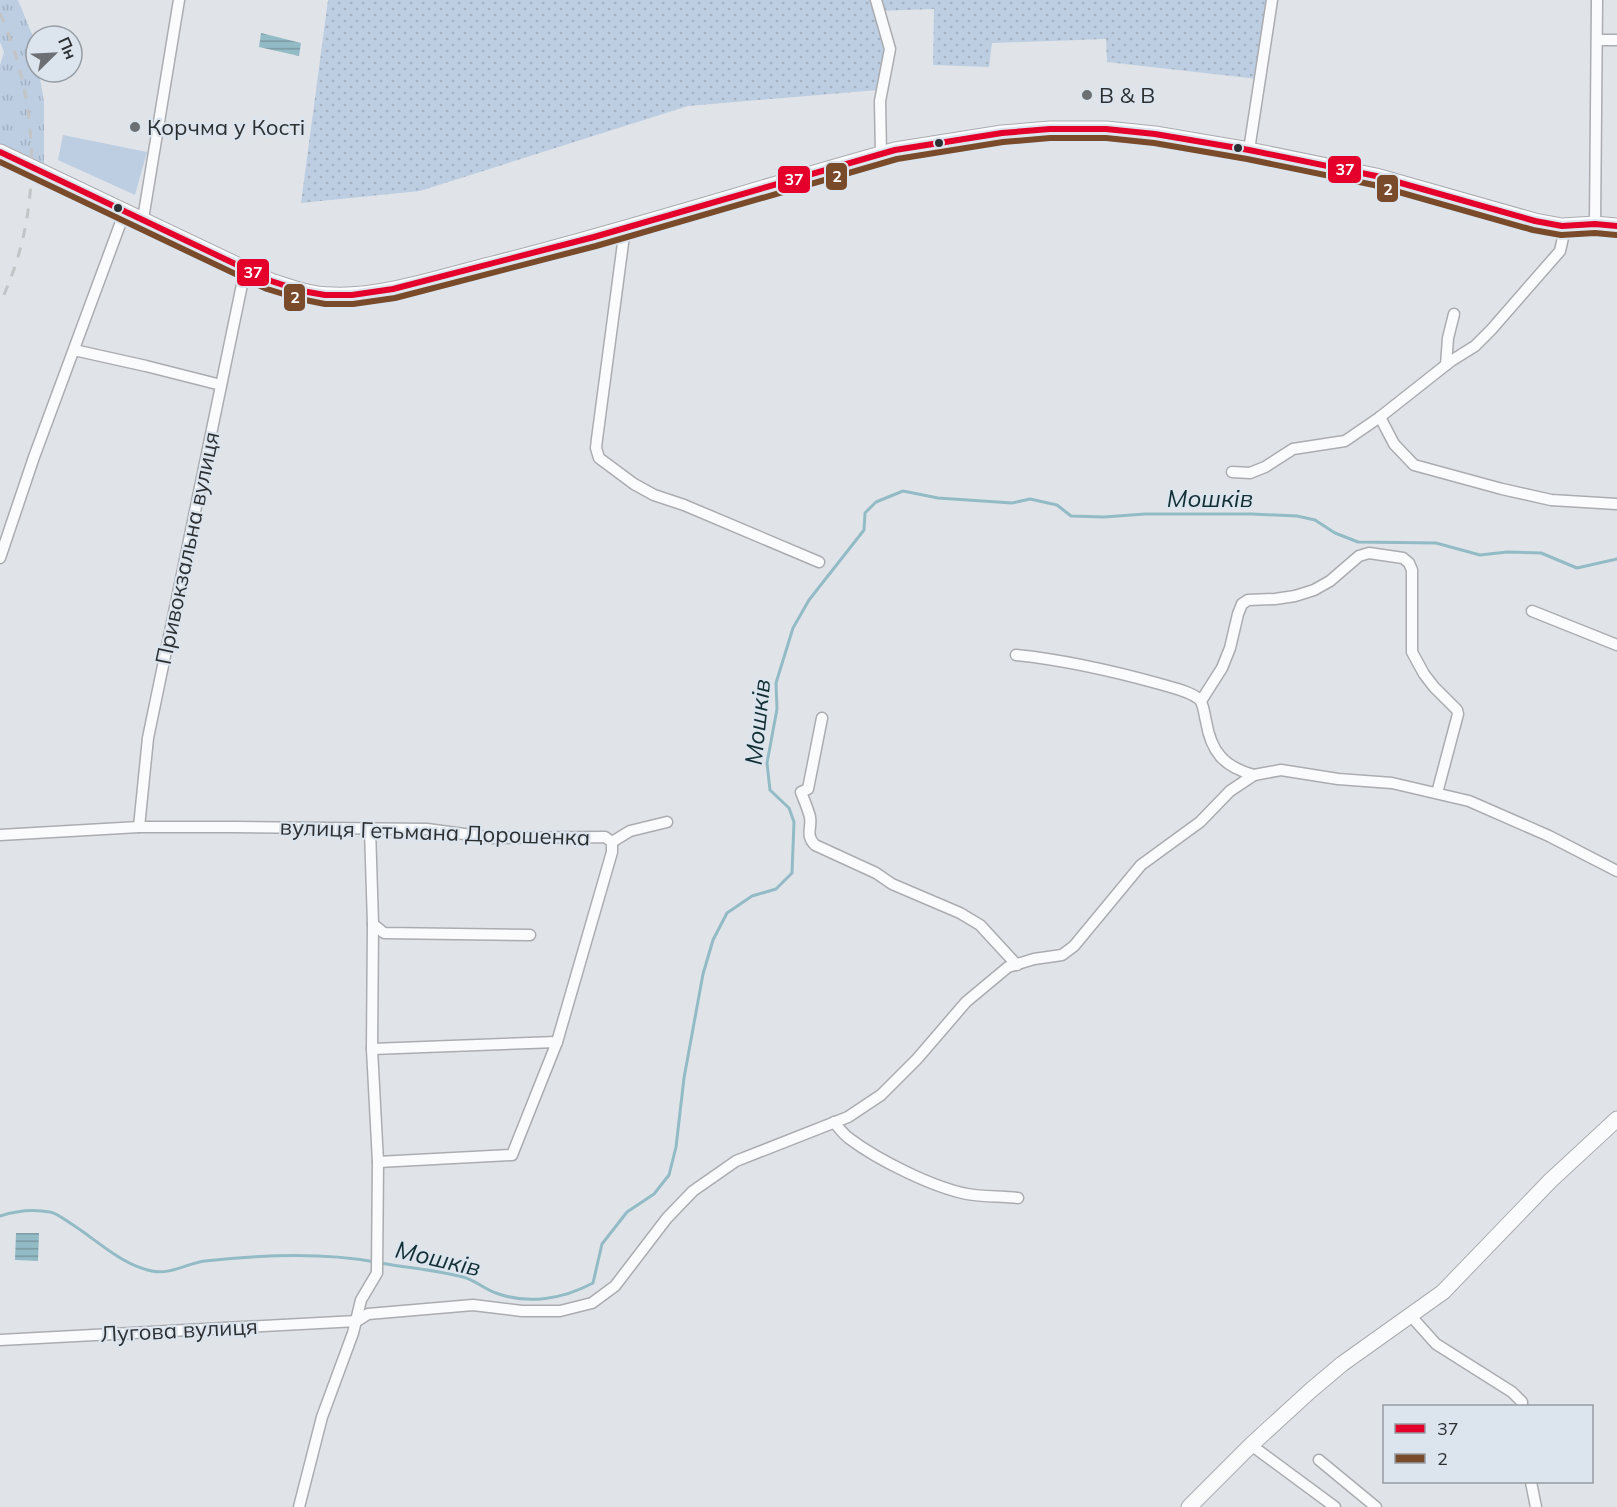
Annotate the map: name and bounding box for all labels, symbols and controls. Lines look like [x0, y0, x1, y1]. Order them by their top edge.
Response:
north arrow [24, 24, 84, 84]
text: Пн [54, 34, 81, 62]
place label: B & B [1099, 81, 1155, 109]
marker: B & B [1080, 88, 1094, 102]
place label: Корчма у Кості [147, 113, 305, 141]
marker: Корчма у Кості [128, 120, 142, 134]
unlabelled marker [933, 137, 945, 149]
unlabelled marker [1232, 142, 1244, 154]
line badge: 37 [1327, 155, 1362, 184]
text: 37 [1335, 159, 1355, 179]
line badge: 2 [825, 162, 848, 191]
line badge: 37 [777, 165, 811, 194]
text: 2 [832, 166, 842, 186]
text: 37 [784, 169, 804, 189]
line badge: 2 [1376, 174, 1399, 203]
text: 2 [1383, 179, 1393, 199]
unlabelled marker [112, 202, 124, 214]
line badge: 37 [236, 258, 270, 287]
text: 37 [243, 262, 263, 282]
line badge: 2 [283, 283, 306, 312]
text: 2 [290, 287, 300, 307]
street label: Привокзальна вулиця [149, 429, 225, 667]
water label: Мошків [1167, 483, 1253, 513]
water label: Мошків [738, 677, 776, 766]
street label: вулиця Гетьмана Дорошенка [279, 813, 591, 851]
water label: Мошків [393, 1234, 484, 1282]
street label: Лугова вулиця [100, 1312, 258, 1348]
legend [1383, 1405, 1593, 1483]
text: 37 [1437, 1417, 1459, 1440]
text: 2 [1437, 1447, 1448, 1470]

